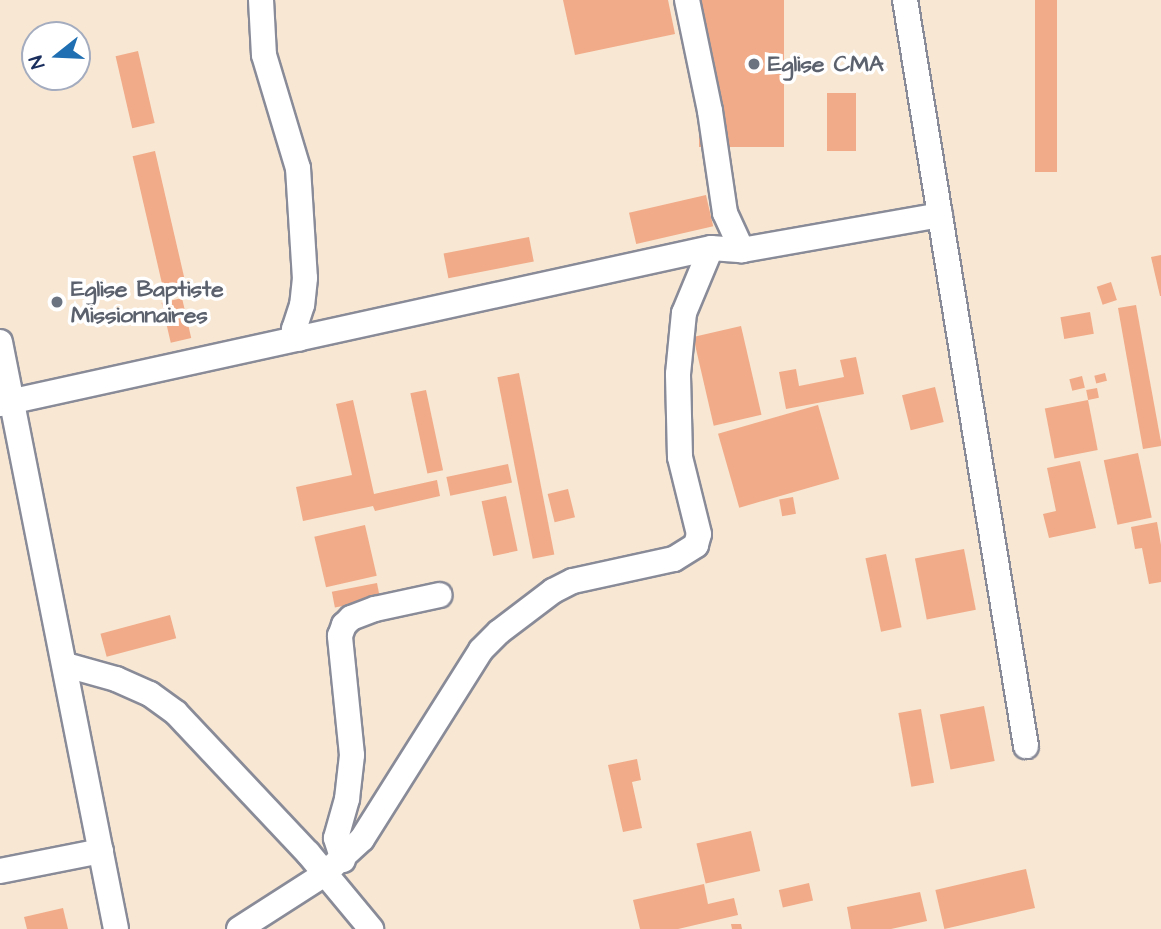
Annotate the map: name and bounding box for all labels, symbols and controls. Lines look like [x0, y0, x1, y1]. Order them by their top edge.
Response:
north arrow [21, 21, 91, 91]
place label: Eglise CMA [768, 50, 884, 78]
text: N [23, 52, 52, 72]
marker: Eglise CMA [746, 56, 762, 72]
place label: Eglise Baptiste Missionnaires [71, 275, 224, 329]
marker: Eglise Baptiste Missionnaires [49, 294, 65, 310]

